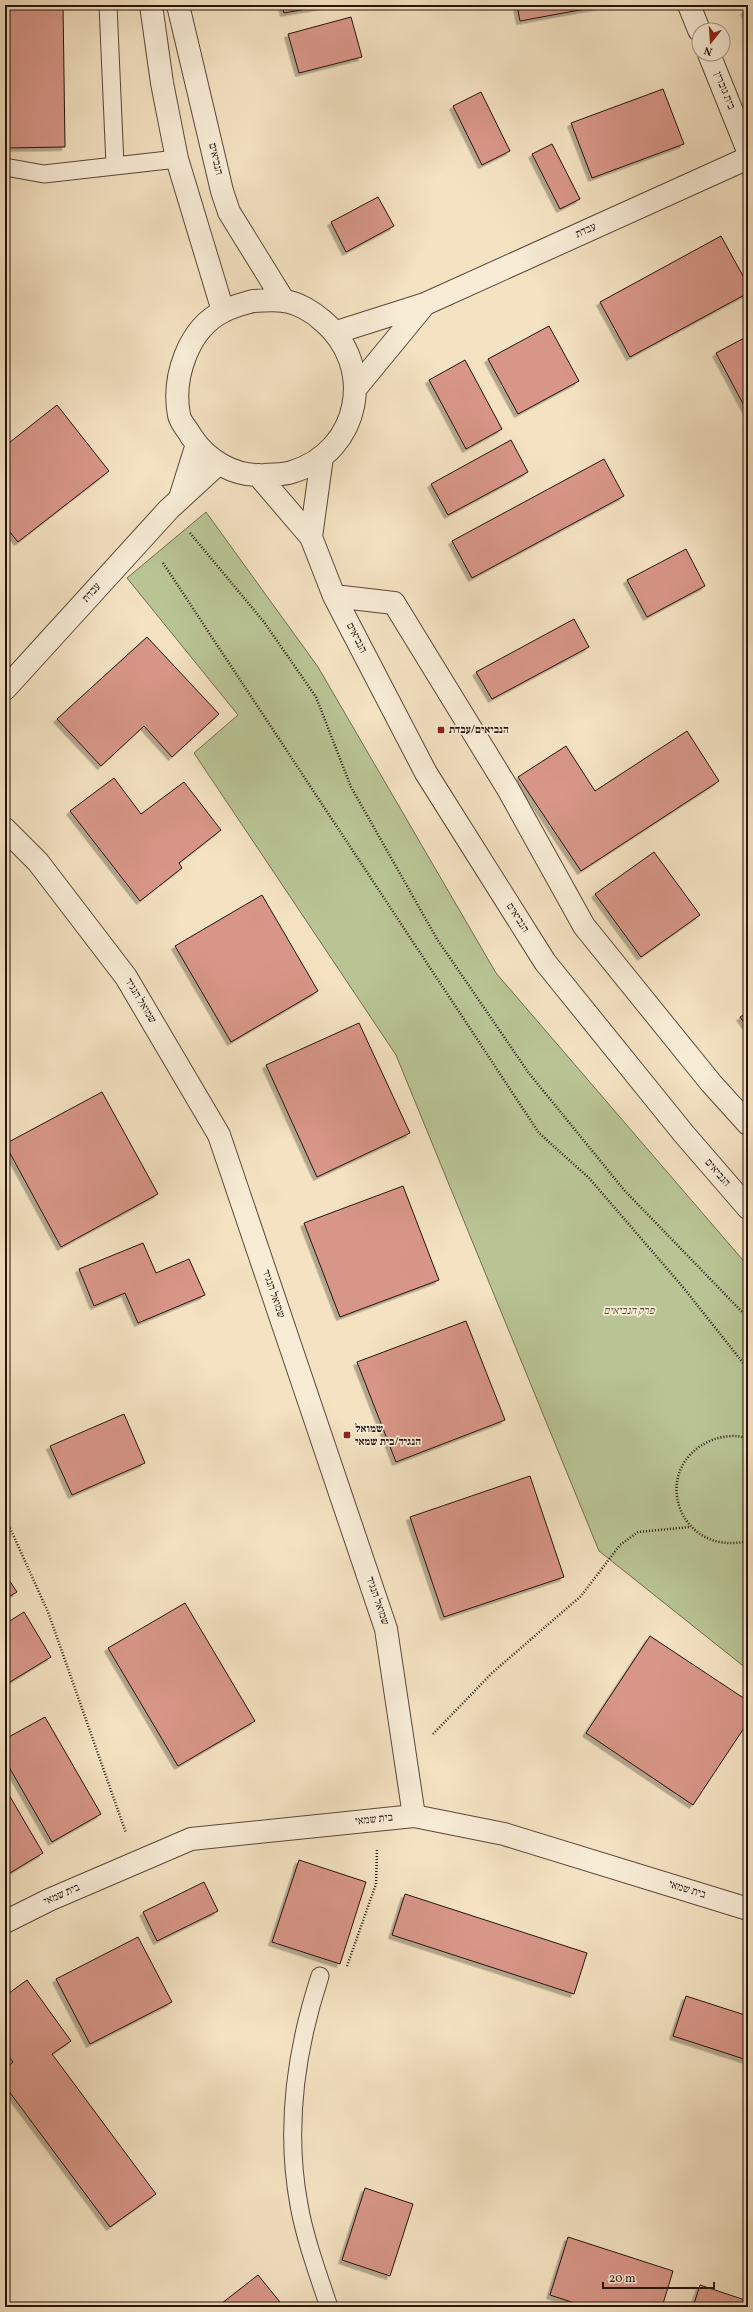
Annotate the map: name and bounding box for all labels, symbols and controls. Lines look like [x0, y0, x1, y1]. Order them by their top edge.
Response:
north arrow [691, 22, 731, 62]
text: N [702, 42, 715, 58]
street label: בית גוברין [710, 70, 738, 112]
street label: הנביאים [204, 141, 226, 177]
street label: עבדת [573, 220, 599, 242]
street label: עבדת [79, 580, 105, 606]
street label: הנביאים [342, 620, 370, 656]
place label: הנביאים/עבדת [449, 723, 509, 738]
marker: הנביאים/עבדת [436, 725, 446, 735]
street label: הנביאים [502, 900, 532, 936]
street label: שמואל הנגיד [121, 976, 160, 1027]
street label: הנביאים [701, 1156, 733, 1190]
street label: שמואל הנגיד [258, 1268, 288, 1320]
park label: פרק הנביאים [604, 1304, 656, 1319]
place label: שמואל הנגיד/בית שמאי [355, 1422, 421, 1450]
marker: שמואל הנגיד/בית שמאי [342, 1430, 352, 1440]
street label: שמואל הנגיד [362, 1575, 392, 1627]
street label: בית שמאי [354, 1811, 394, 1829]
street label: בית שמאי [667, 1877, 707, 1903]
street label: בית שמאי [42, 1880, 82, 1910]
scale bar [603, 2264, 714, 2290]
text: 20 m [609, 2271, 636, 2287]

